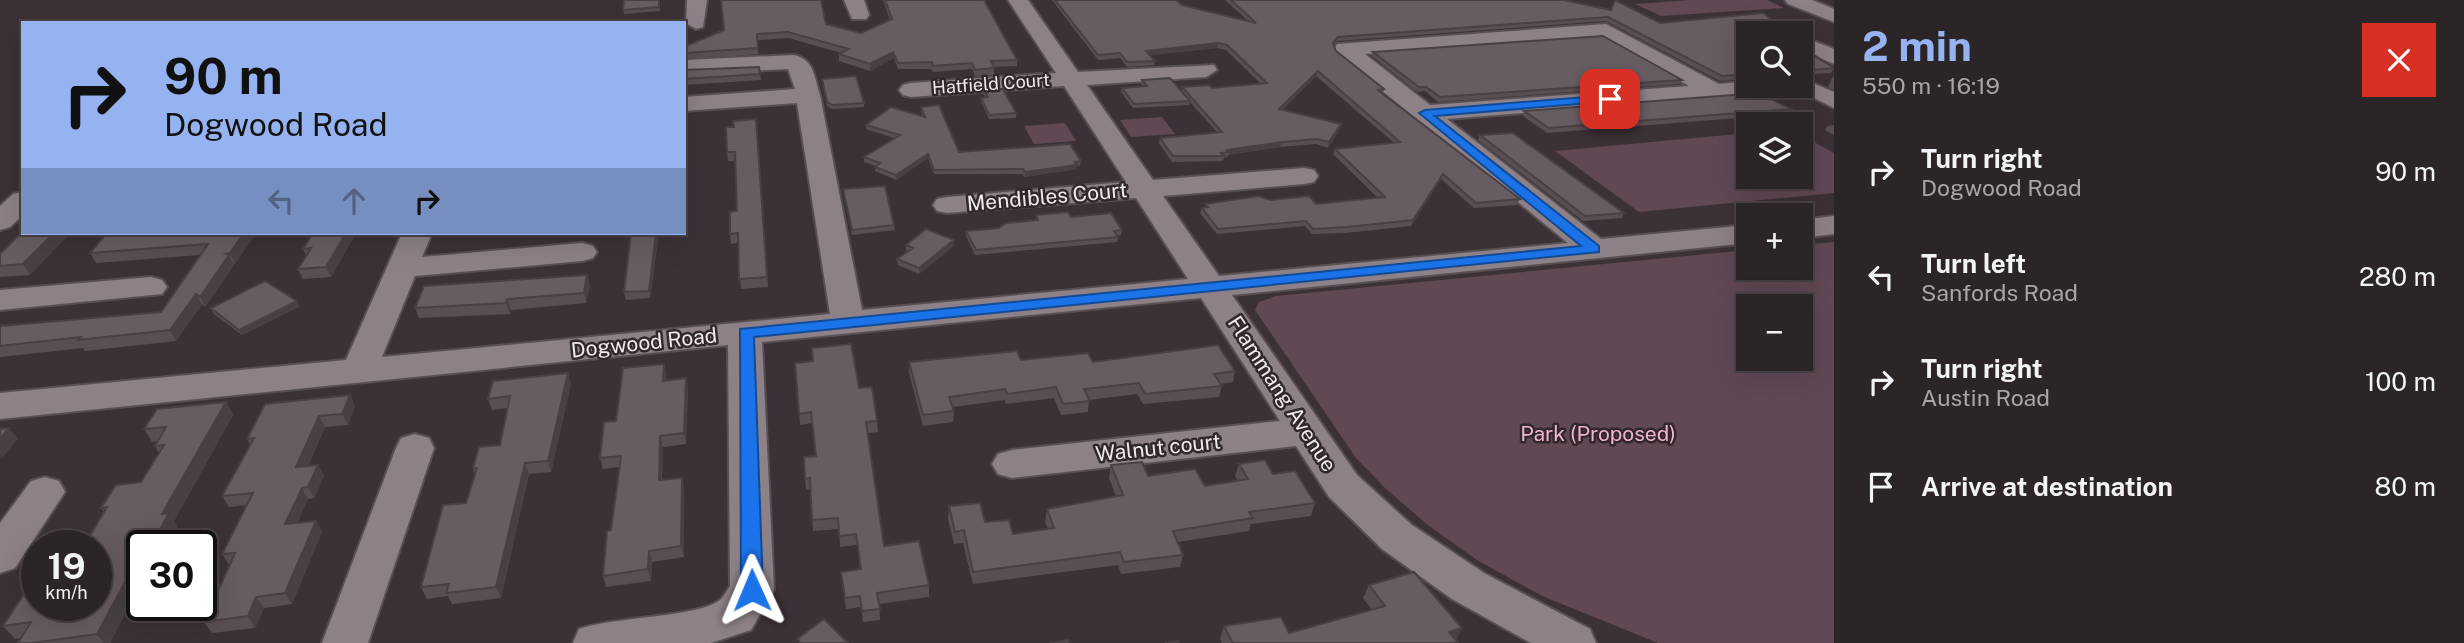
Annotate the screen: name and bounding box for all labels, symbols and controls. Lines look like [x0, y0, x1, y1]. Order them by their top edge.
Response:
map controls [1736, 21, 1813, 371]
button: search [1736, 21, 1813, 98]
text: 2 min [1862, 21, 1972, 70]
button: close [2362, 23, 2436, 97]
text: 90 m [164, 47, 283, 105]
icon: right [49, 49, 140, 140]
street label: Hatfield Court [931, 69, 1051, 98]
pin [1580, 69, 1640, 129]
text: 550 m · 16:19 [1862, 72, 2000, 99]
icon: arrive [1591, 80, 1629, 118]
text: Dogwood Road [164, 106, 388, 143]
button: layers [1736, 112, 1813, 189]
text: Turn right [1921, 143, 2043, 174]
icon: right [1862, 153, 1900, 191]
text: 90 m [2375, 156, 2436, 187]
text: Dogwood Road [1921, 174, 2082, 201]
street label: Mendibles Court [966, 177, 1128, 216]
icon: left [262, 182, 300, 220]
icon: ahead [335, 182, 373, 220]
icon: right [408, 182, 446, 220]
button: + [1736, 203, 1813, 280]
text: Turn left [1921, 248, 2026, 279]
icon: left [1862, 258, 1900, 296]
text: 280 m [2359, 261, 2436, 292]
text: Sanfords Road [1921, 279, 2078, 306]
button: − [1736, 294, 1813, 371]
street label: Flammang Avenue [1223, 311, 1342, 476]
street label: Dogwood Road [570, 322, 718, 363]
text: Turn right [1921, 353, 2043, 384]
icon: right [1862, 363, 1900, 401]
text: 100 m [2365, 366, 2436, 397]
text: Austin Road [1921, 384, 2050, 411]
park label: Park (Proposed) [1520, 421, 1676, 446]
street label: Walnut court [1094, 428, 1222, 467]
icon: arrive [1862, 468, 1900, 506]
text: Arrive at destination [1921, 471, 2173, 502]
text: 80 m [2375, 471, 2436, 502]
speed limit sign: 30 [126, 530, 217, 621]
text: 19 [47, 546, 86, 587]
position arrow [715, 553, 789, 627]
text: km/h [45, 582, 88, 603]

